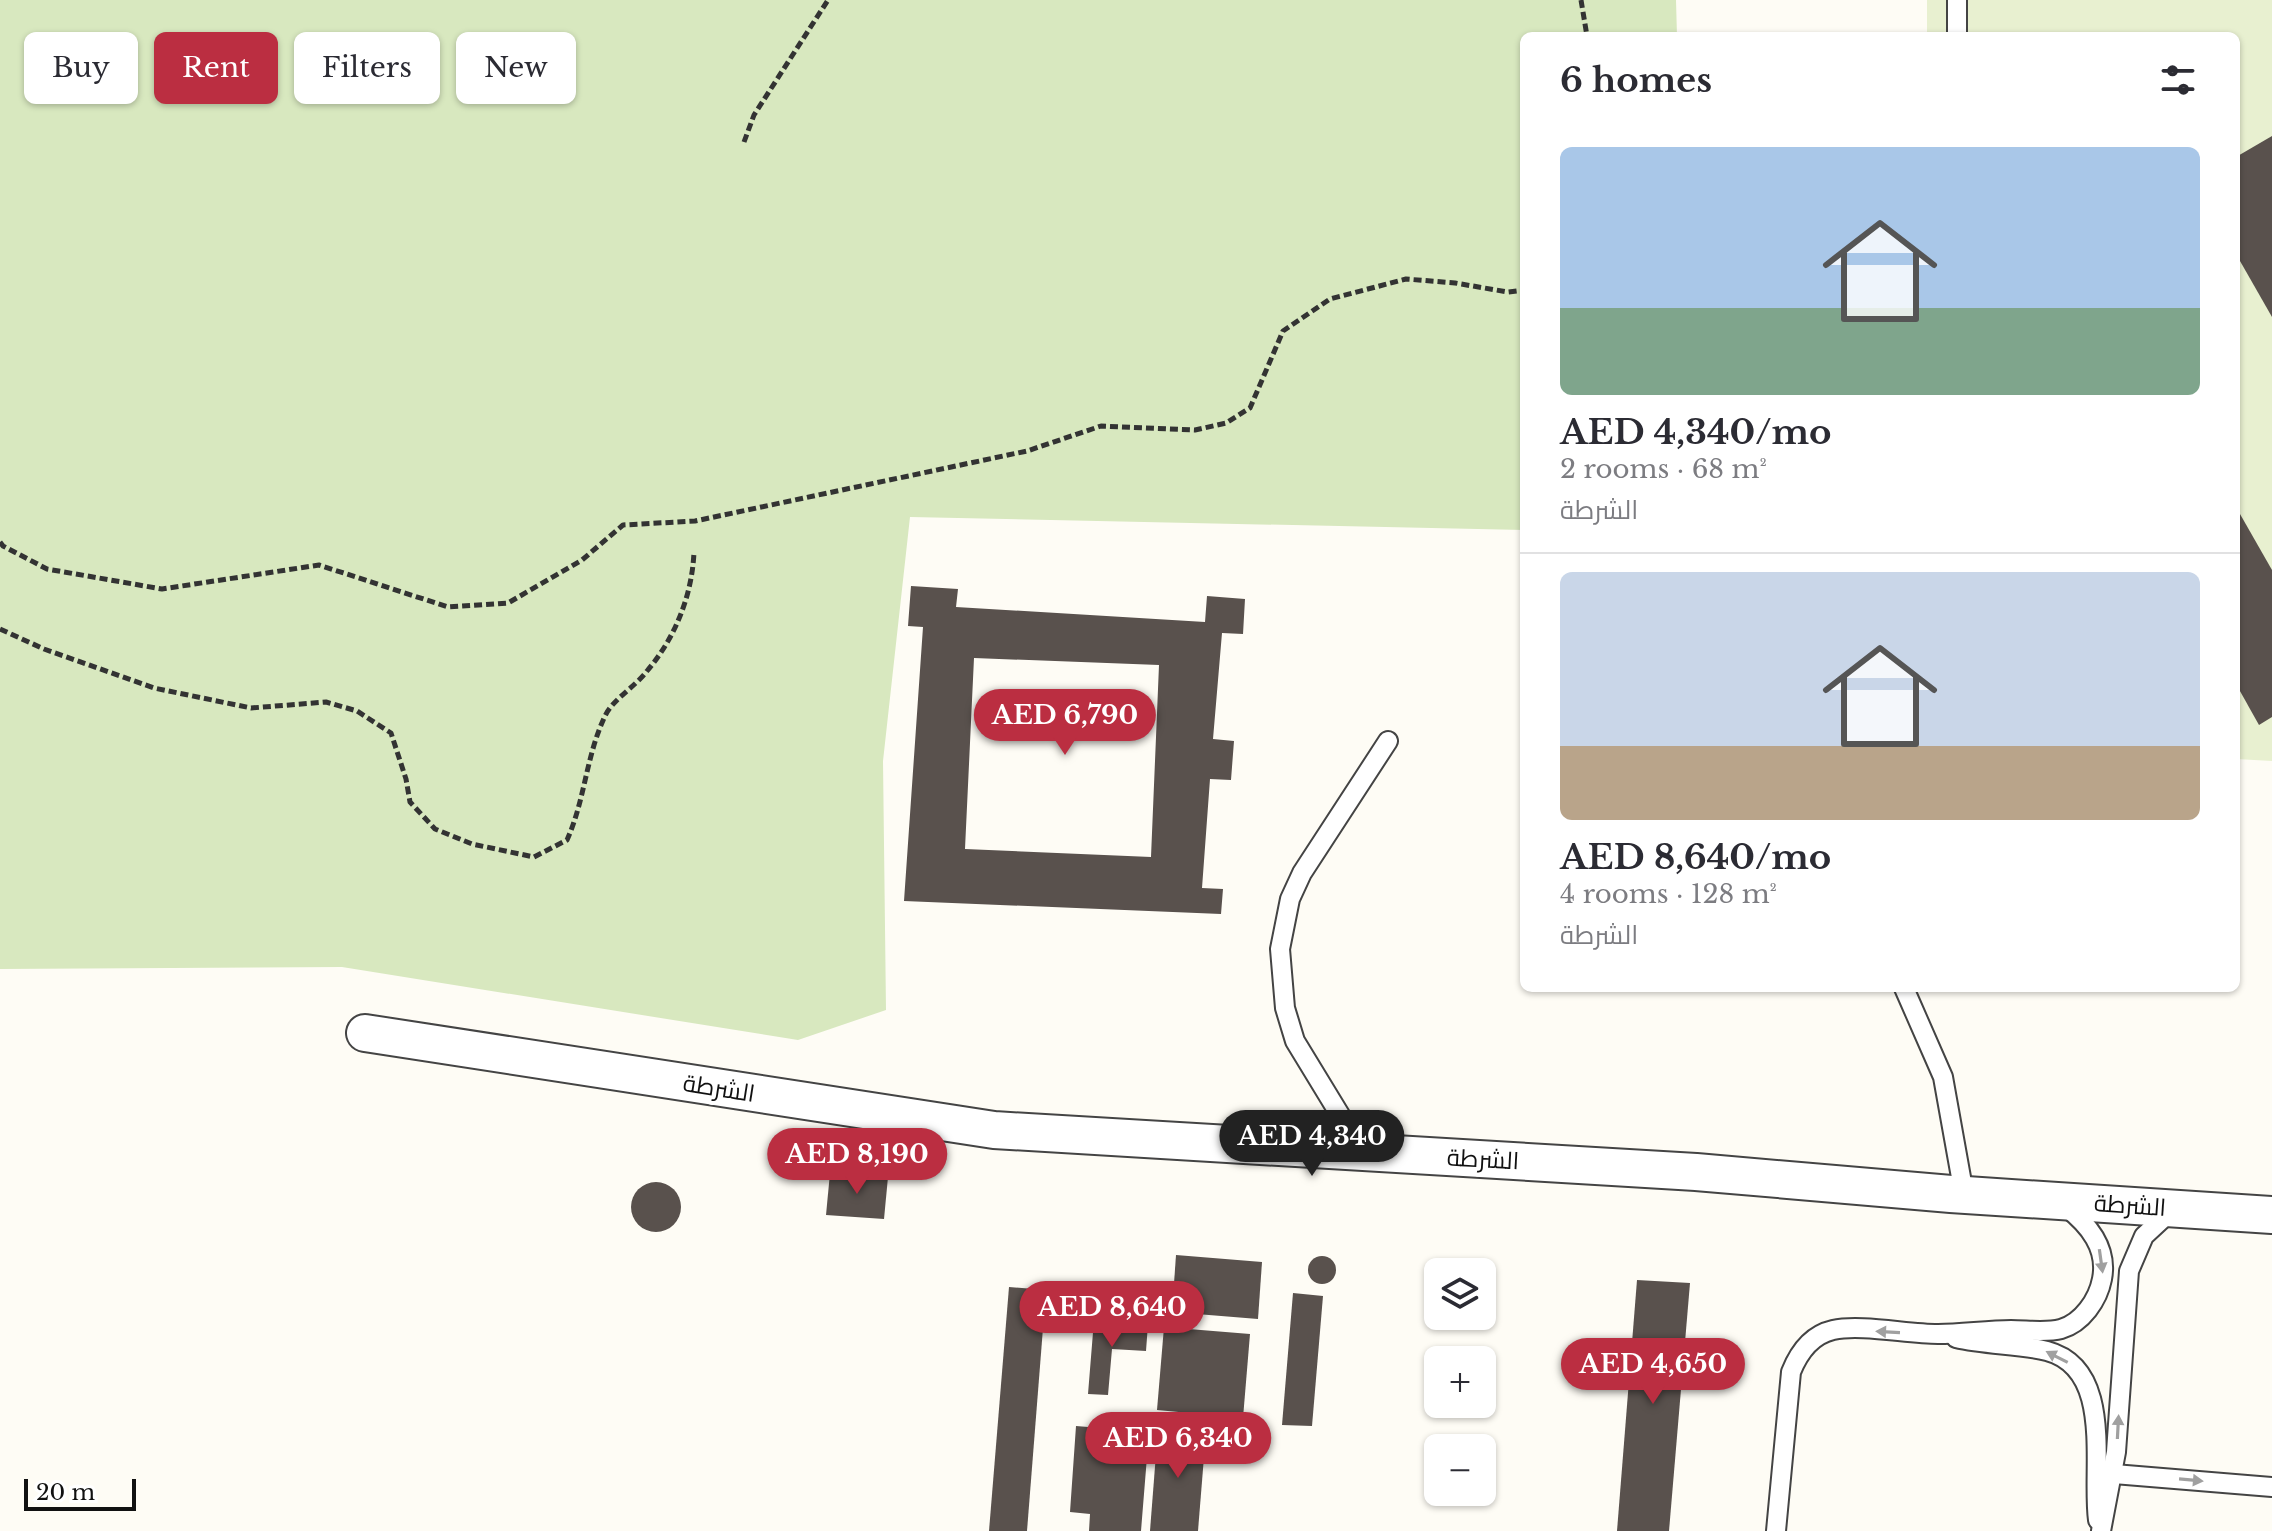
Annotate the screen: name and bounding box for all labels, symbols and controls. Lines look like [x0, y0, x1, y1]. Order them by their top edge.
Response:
chip: Buy [24, 32, 138, 104]
chip: Rent [154, 32, 278, 104]
chip: Filters [294, 32, 440, 104]
chip: New [456, 32, 576, 104]
icon: filters [2156, 58, 2200, 102]
text: 6 homes [1560, 59, 1712, 101]
icon: home [1808, 199, 1952, 343]
text: AED 4,340/mo [1560, 411, 1831, 453]
text: 2 rooms · 68 m² [1560, 453, 1767, 485]
text: الشرطة [1560, 494, 1638, 526]
icon: home [1808, 624, 1952, 768]
pin: AED 6,790 [973, 689, 1157, 757]
text: AED 6,790 [992, 699, 1138, 731]
text: AED 8,640/mo [1560, 836, 1831, 878]
text: 4 rooms · 128 m² [1560, 878, 1777, 910]
text: الشرطة [1560, 919, 1638, 951]
street label: الشرطة [681, 1068, 757, 1108]
pin: AED 4,340 [1220, 1110, 1404, 1178]
text: AED 4,340 [1237, 1120, 1387, 1152]
pin: AED 8,190 [765, 1128, 949, 1196]
text: AED 8,190 [785, 1138, 929, 1170]
street label: الشرطة [1446, 1143, 1520, 1175]
street label: الشرطة [2093, 1188, 2167, 1222]
one-way arrow [2095, 1248, 2108, 1273]
map controls [1424, 1258, 1496, 1506]
button: layers [1424, 1258, 1496, 1330]
pin: AED 8,640 [1020, 1281, 1204, 1349]
text: AED 8,640 [1037, 1291, 1187, 1323]
one-way arrow [1875, 1325, 1900, 1338]
pin: AED 4,650 [1561, 1338, 1745, 1406]
button: + [1424, 1346, 1496, 1418]
text: AED 4,650 [1579, 1348, 1727, 1380]
one-way arrow [2046, 1351, 2068, 1365]
pin: AED 6,340 [1086, 1412, 1270, 1480]
one-way arrow [2112, 1414, 2125, 1439]
text: AED 6,340 [1103, 1422, 1253, 1454]
button: − [1424, 1434, 1496, 1506]
one-way arrow [2179, 1474, 2204, 1487]
scale bar [24, 1475, 136, 1511]
text: 20 m [36, 1479, 95, 1506]

